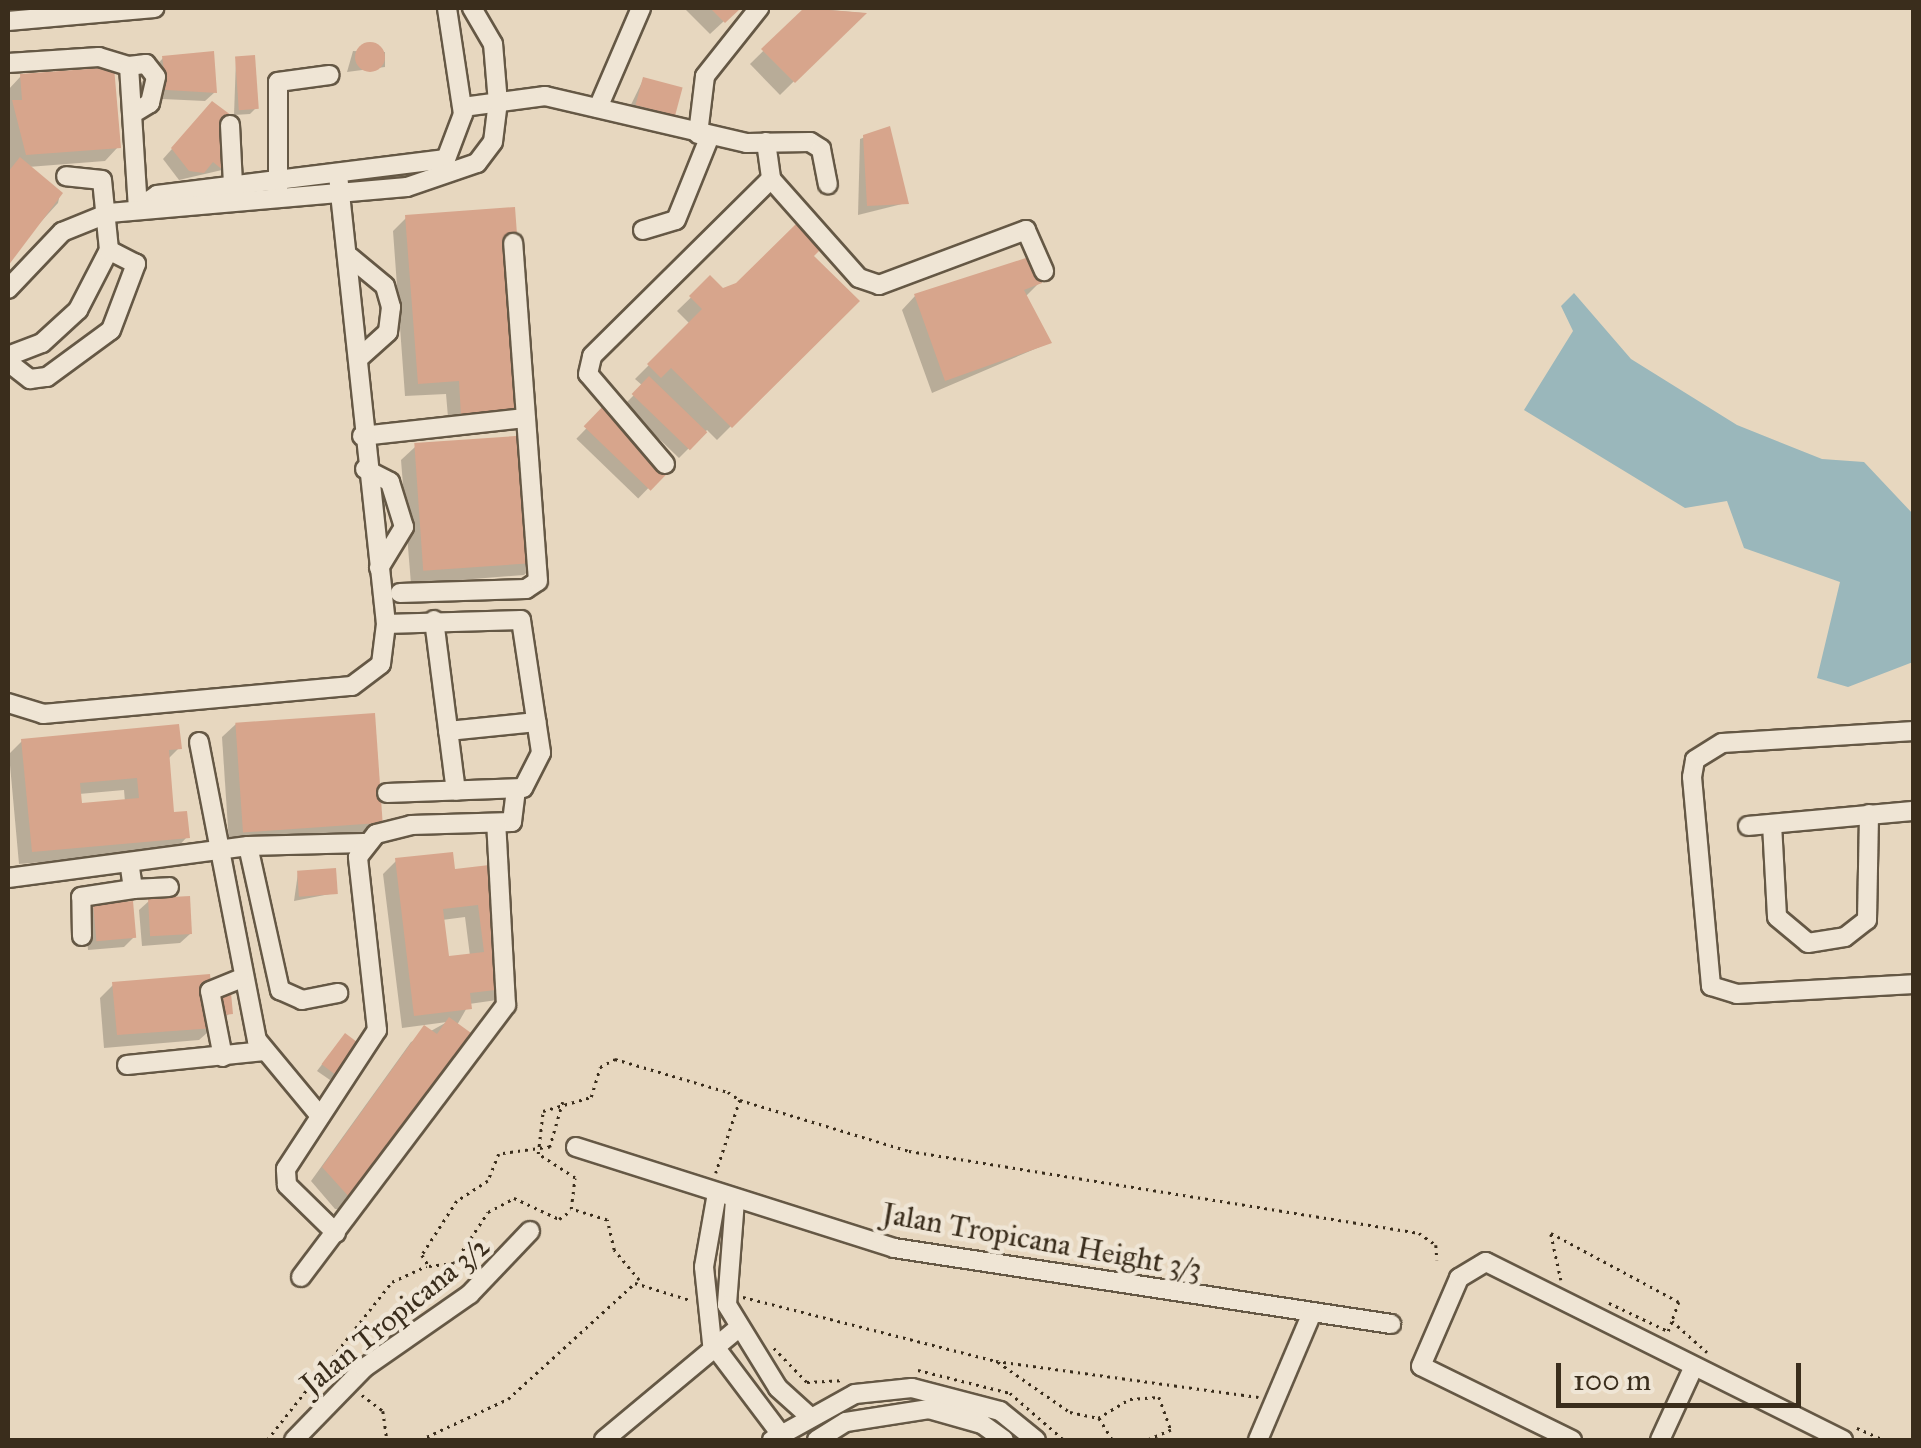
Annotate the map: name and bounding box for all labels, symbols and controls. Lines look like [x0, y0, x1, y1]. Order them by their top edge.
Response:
street label: Jalan Tropicana Height 3/3 [879, 1195, 1205, 1287]
street label: Jalan Tropicana 3/2 [293, 1228, 497, 1402]
scale bar [1561, 1343, 1806, 1405]
text: 100 m [1573, 1362, 1651, 1398]

